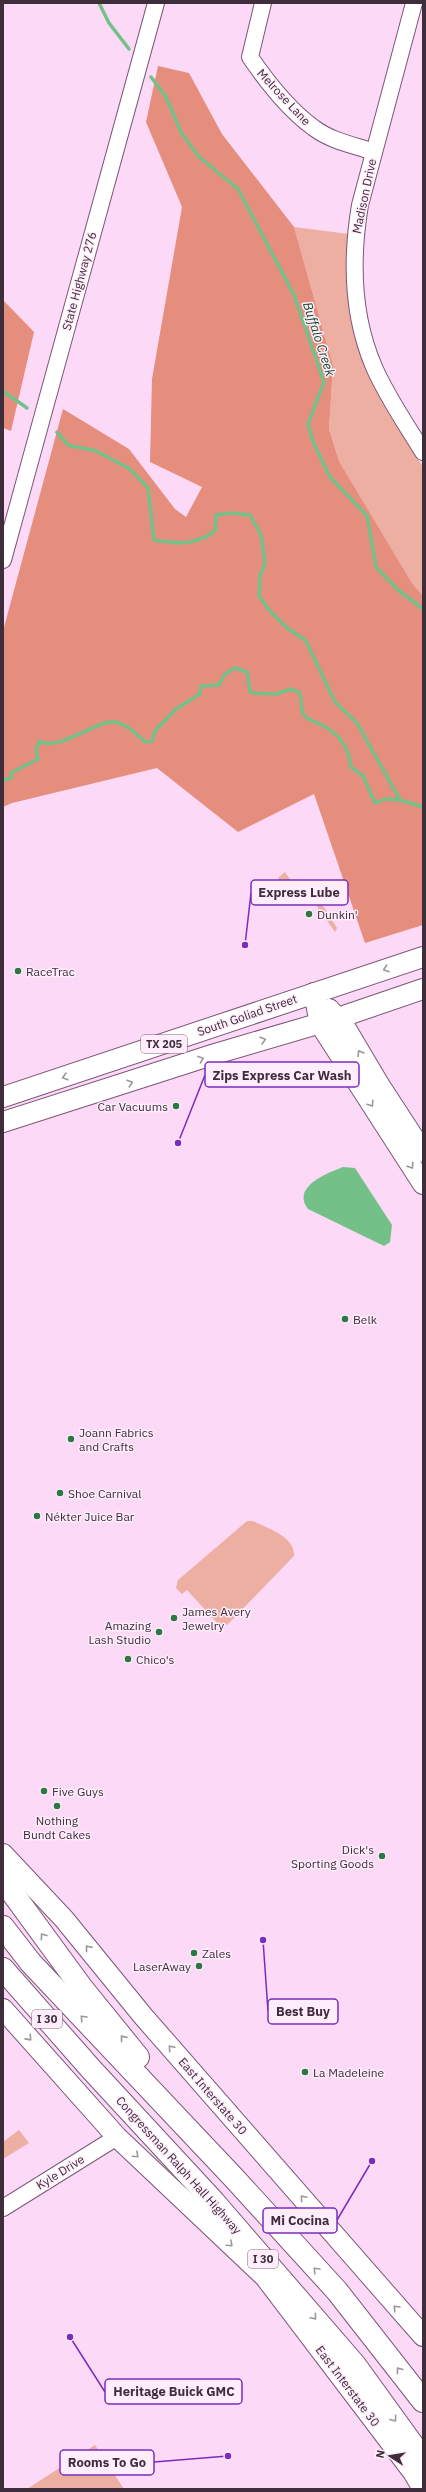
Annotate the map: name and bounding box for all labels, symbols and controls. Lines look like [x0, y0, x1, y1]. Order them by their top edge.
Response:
street label: Melrose Lane [254, 66, 314, 129]
street label: Madison Drive [349, 157, 379, 235]
street label: State Highway 276 [59, 230, 99, 332]
water label: Buffalo Creek [299, 300, 339, 379]
callout: Express Lube [251, 880, 348, 905]
text: Express Lube [258, 884, 340, 901]
place label: Dunkin' [317, 907, 358, 922]
marker: Dunkin' [304, 909, 314, 919]
place label: RaceTrac [26, 964, 75, 979]
one-way arrow [383, 965, 390, 973]
marker: RaceTrac [13, 966, 23, 976]
street label: South Goliad Street [195, 991, 299, 1039]
road number: TX 205 [141, 1035, 187, 1053]
one-way arrow [259, 1036, 266, 1045]
one-way arrow [357, 1050, 364, 1057]
one-way arrow [197, 1055, 204, 1064]
callout: Zips Express Car Wash [205, 1062, 359, 1087]
text: Zips Express Car Wash [213, 1067, 351, 1084]
one-way arrow [62, 1072, 69, 1081]
one-way arrow [127, 1079, 134, 1087]
place label: Car Vacuums [98, 1099, 168, 1114]
one-way arrow [367, 1100, 374, 1107]
marker: Car Vacuums [171, 1101, 181, 1111]
one-way arrow [407, 1162, 414, 1169]
place label: Belk [353, 1312, 378, 1327]
marker: Belk [340, 1314, 350, 1324]
place label: Joann Fabrics and Crafts [79, 1425, 154, 1454]
marker: Joann Fabrics and Crafts [66, 1434, 76, 1444]
place label: Shoe Carnival [68, 1486, 141, 1501]
marker: Shoe Carnival [55, 1488, 65, 1498]
place label: Nékter Juice Bar [45, 1509, 135, 1524]
marker: Nékter Juice Bar [32, 1511, 42, 1521]
place label: James Avery Jewelry [182, 1604, 251, 1633]
marker: James Avery Jewelry [169, 1613, 179, 1623]
place label: Amazing Lash Studio [88, 1618, 152, 1647]
marker: Amazing Lash Studio [154, 1627, 164, 1637]
place label: Chico's [136, 1652, 175, 1667]
marker: Chico's [123, 1654, 133, 1664]
place label: Five Guys [52, 1784, 104, 1799]
marker: Five Guys [39, 1786, 49, 1796]
marker: Nothing Bundt Cakes [52, 1801, 62, 1811]
place label: Nothing Bundt Cakes [23, 1813, 91, 1842]
place label: Dick's Sporting Goods [291, 1842, 374, 1871]
marker: Dick's Sporting Goods [377, 1851, 387, 1861]
one-way arrow [41, 1933, 48, 1940]
one-way arrow [85, 1946, 92, 1953]
place label: Zales [202, 1946, 231, 1961]
marker: Zales [189, 1948, 199, 1958]
place label: LaserAway [133, 1959, 191, 1974]
marker: LaserAway [194, 1961, 204, 1971]
callout: Best Buy [268, 1999, 338, 2024]
text: Best Buy [276, 2003, 330, 2020]
road number: I 30 [32, 2010, 62, 2028]
one-way arrow [80, 2015, 88, 2023]
one-way arrow [24, 2033, 32, 2041]
one-way arrow [121, 2036, 128, 2043]
one-way arrow [168, 2045, 176, 2053]
street label: East Interstate 30 [175, 2054, 251, 2138]
place label: La Madeleine [313, 2065, 385, 2080]
marker: La Madeleine [300, 2067, 310, 2077]
street label: Congressman Ralph Hall Highway [113, 2093, 245, 2237]
one-way arrow [131, 2150, 138, 2157]
street label: Kyle Drive [33, 2151, 87, 2193]
one-way arrow [301, 2195, 308, 2203]
callout: Mi Cocina [263, 2208, 337, 2233]
text: Mi Cocina [271, 2212, 329, 2229]
one-way arrow [225, 2239, 233, 2247]
road number: I 30 [248, 2250, 278, 2268]
one-way arrow [314, 2267, 321, 2274]
one-way arrow [394, 2305, 401, 2313]
one-way arrow [309, 2312, 316, 2319]
street label: East Interstate 30 [313, 2343, 383, 2429]
one-way arrow [397, 2367, 404, 2374]
callout: Heritage Buick GMC [105, 2379, 242, 2404]
text: Heritage Buick GMC [113, 2383, 235, 2400]
one-way arrow [389, 2414, 396, 2421]
north arrow [370, 2436, 410, 2476]
text: N [373, 2449, 388, 2459]
callout: Rooms To Go [60, 2450, 154, 2475]
text: Rooms To Go [68, 2454, 146, 2471]

